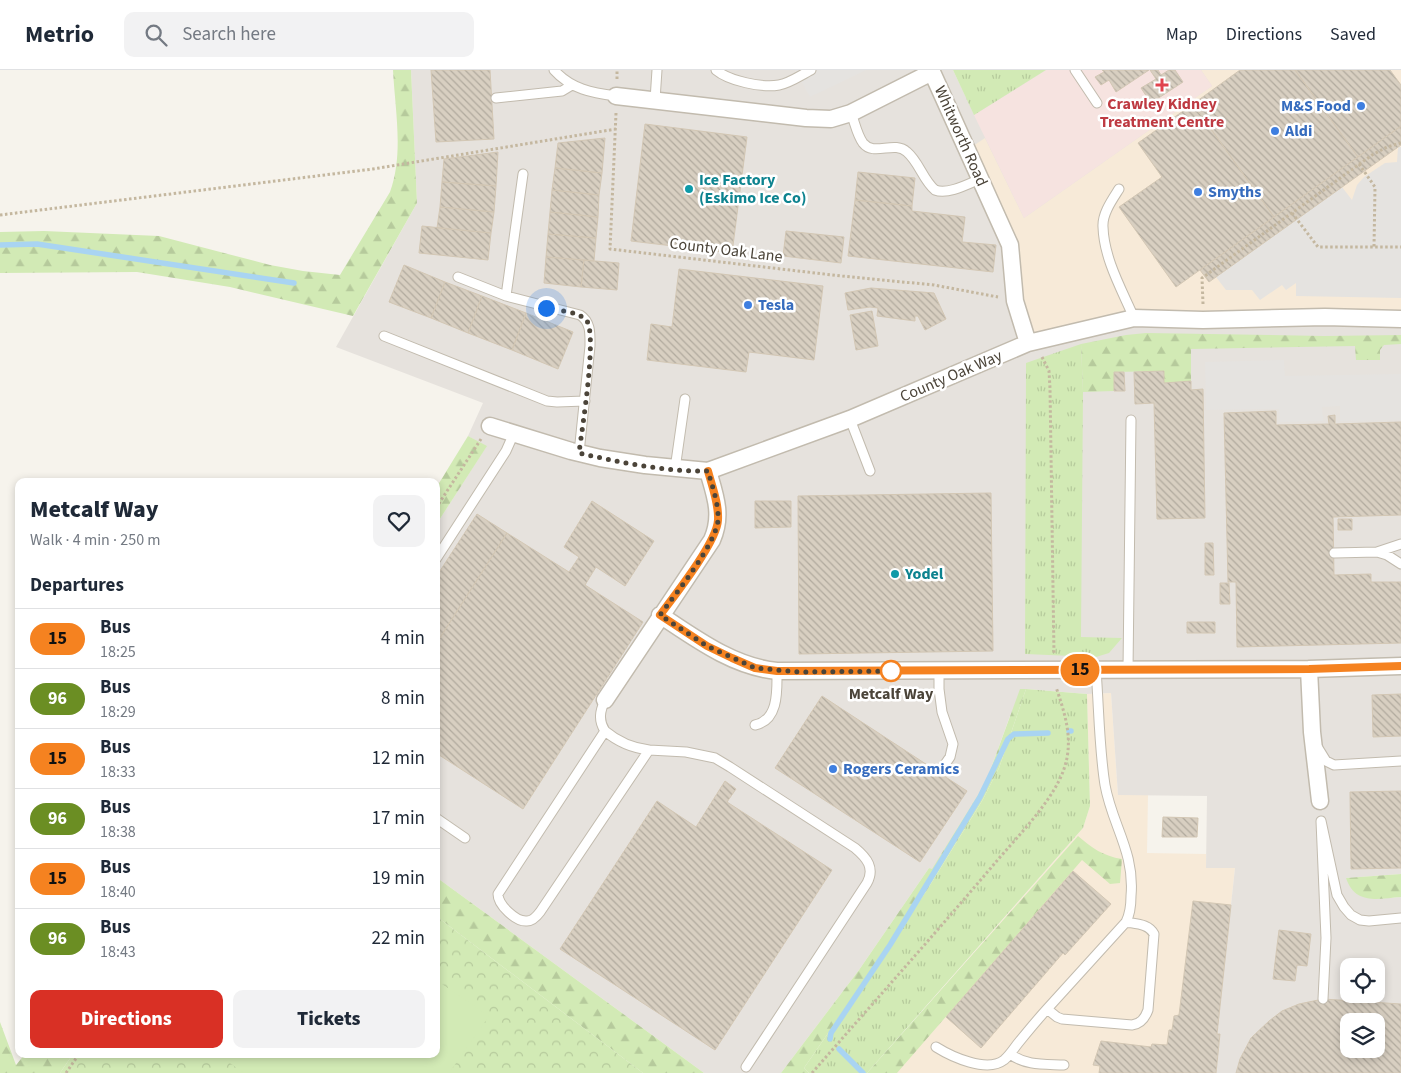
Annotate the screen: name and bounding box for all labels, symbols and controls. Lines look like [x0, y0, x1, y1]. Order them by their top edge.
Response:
search box [124, 12, 474, 57]
text: Metrio [25, 17, 94, 52]
icon: search [142, 21, 170, 49]
text: Search here [182, 21, 276, 48]
text: Map [1166, 22, 1198, 47]
text: Directions [1226, 22, 1302, 47]
text: Saved [1330, 22, 1376, 47]
marker: Crawley Kidney Treatment Centre [1155, 78, 1169, 92]
street label: Whitworth Road [929, 82, 993, 190]
place label: Crawley Kidney Treatment Centre [1100, 93, 1224, 133]
place label: M&S Food [1281, 95, 1351, 117]
marker: M&S Food [1355, 100, 1367, 112]
place label: Aldi [1284, 120, 1312, 142]
marker: Aldi [1269, 125, 1281, 137]
place label: Ice Factory (Eskimo Ice Co) [699, 169, 806, 209]
place label: Smyths [1208, 181, 1261, 203]
marker: Ice Factory (Eskimo Ice Co) [683, 183, 695, 195]
marker: Smyths [1192, 186, 1204, 198]
street label: County Oak Lane [668, 232, 784, 268]
place label: Tesla [758, 294, 794, 316]
your location [534, 296, 559, 321]
marker: Tesla [742, 299, 754, 311]
street label: County Oak Way [897, 344, 1006, 407]
text: Metcalf Way [30, 492, 159, 527]
button: heart [373, 495, 425, 547]
text: Walk · 4 min · 250 m [30, 529, 161, 551]
place label: Yodel [904, 563, 944, 585]
marker: Yodel [889, 568, 901, 580]
text: Departures [30, 572, 124, 599]
text: Bus [100, 614, 131, 641]
text: 4 min [381, 625, 425, 652]
text: 15 [48, 626, 67, 651]
text: 18:25 [100, 641, 136, 663]
line badge: 15 [1058, 654, 1102, 686]
text: 15 [1070, 657, 1090, 682]
marker: Metcalf Way [880, 660, 902, 682]
text: Bus [100, 674, 131, 701]
place label: Metcalf Way [849, 683, 934, 705]
text: 8 min [381, 685, 425, 712]
text: 96 [48, 686, 67, 711]
text: 18:29 [100, 701, 136, 723]
text: Bus [100, 734, 131, 761]
text: 12 min [371, 745, 425, 772]
text: 15 [48, 746, 67, 771]
place label: Rogers Ceramics [843, 758, 959, 780]
text: 18:33 [100, 761, 136, 783]
marker: Rogers Ceramics [827, 763, 839, 775]
text: Bus [100, 794, 131, 821]
text: 17 min [371, 805, 425, 832]
text: 96 [48, 806, 67, 831]
text: 18:38 [100, 821, 136, 843]
text: Bus [100, 854, 131, 881]
text: 19 min [371, 865, 425, 892]
text: 15 [48, 866, 67, 891]
text: 18:40 [100, 881, 136, 903]
text: Bus [100, 914, 131, 941]
text: 22 min [371, 925, 425, 952]
text: 96 [48, 926, 67, 951]
text: 18:43 [100, 941, 136, 963]
map controls [1340, 958, 1385, 1058]
button: locate [1340, 958, 1385, 1003]
button: Directions [30, 990, 223, 1048]
button: Tickets [233, 990, 425, 1048]
button: layers [1340, 1013, 1385, 1058]

